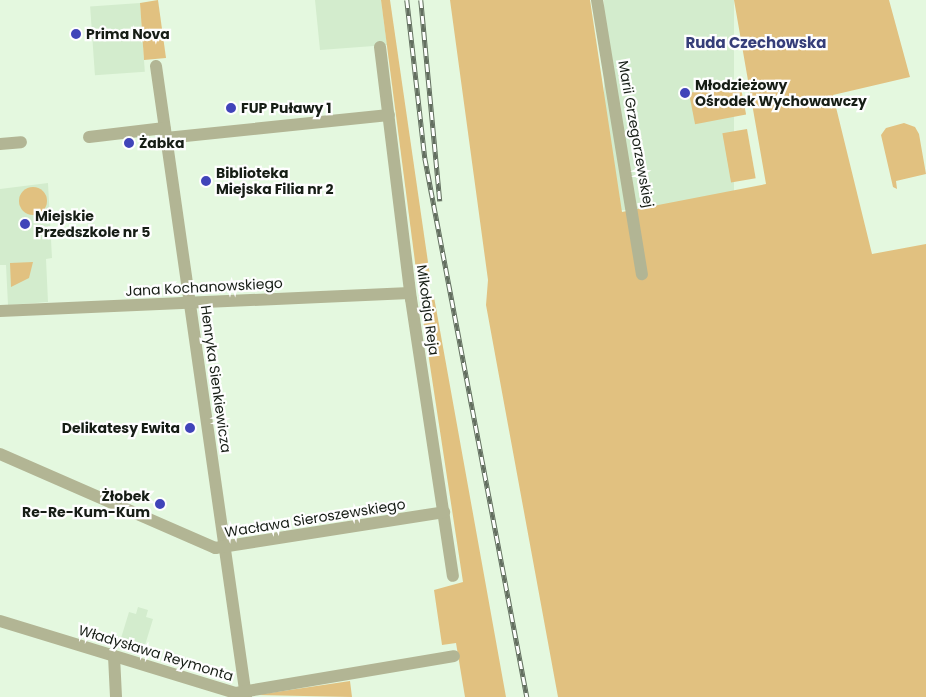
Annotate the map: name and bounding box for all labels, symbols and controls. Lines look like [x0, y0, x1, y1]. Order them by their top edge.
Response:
place label: Prima Nova [86, 26, 170, 42]
marker: Prima Nova [70, 28, 82, 40]
district label: Ruda Czechowska [685, 34, 827, 52]
street label: Marii Grzegorzewskiej [615, 59, 657, 209]
place label: Młodzieżowy Ośrodek Wychowawczy [695, 77, 867, 110]
marker: Młodzieżowy Ośrodek Wychowawczy [679, 87, 691, 99]
place label: FUP Puławy 1 [241, 100, 332, 116]
marker: FUP Puławy 1 [225, 102, 237, 114]
place label: Żabka [139, 135, 185, 151]
marker: Żabka [123, 137, 135, 149]
place label: Biblioteka Miejska Filia nr 2 [216, 165, 334, 198]
marker: Biblioteka Miejska Filia nr 2 [200, 175, 212, 187]
place label: Miejskie Przedszkole nr 5 [35, 208, 150, 240]
marker: Miejskie Przedszkole nr 5 [19, 218, 31, 230]
street label: Mikołaja Reja [413, 264, 443, 356]
street label: Jana Kochanowskiego [125, 274, 283, 300]
street label: Henryka Sienkiewicza [197, 304, 235, 454]
place label: Delikatesy Ewita [62, 420, 180, 436]
marker: Delikatesy Ewita [184, 422, 196, 434]
place label: Żłobek Re-Re-Kum-Kum [22, 488, 150, 520]
street label: Wacława Sieroszewskiego [223, 495, 407, 541]
marker: Żłobek Re-Re-Kum-Kum [154, 498, 166, 510]
street label: Władysława Reymonta [77, 621, 235, 685]

